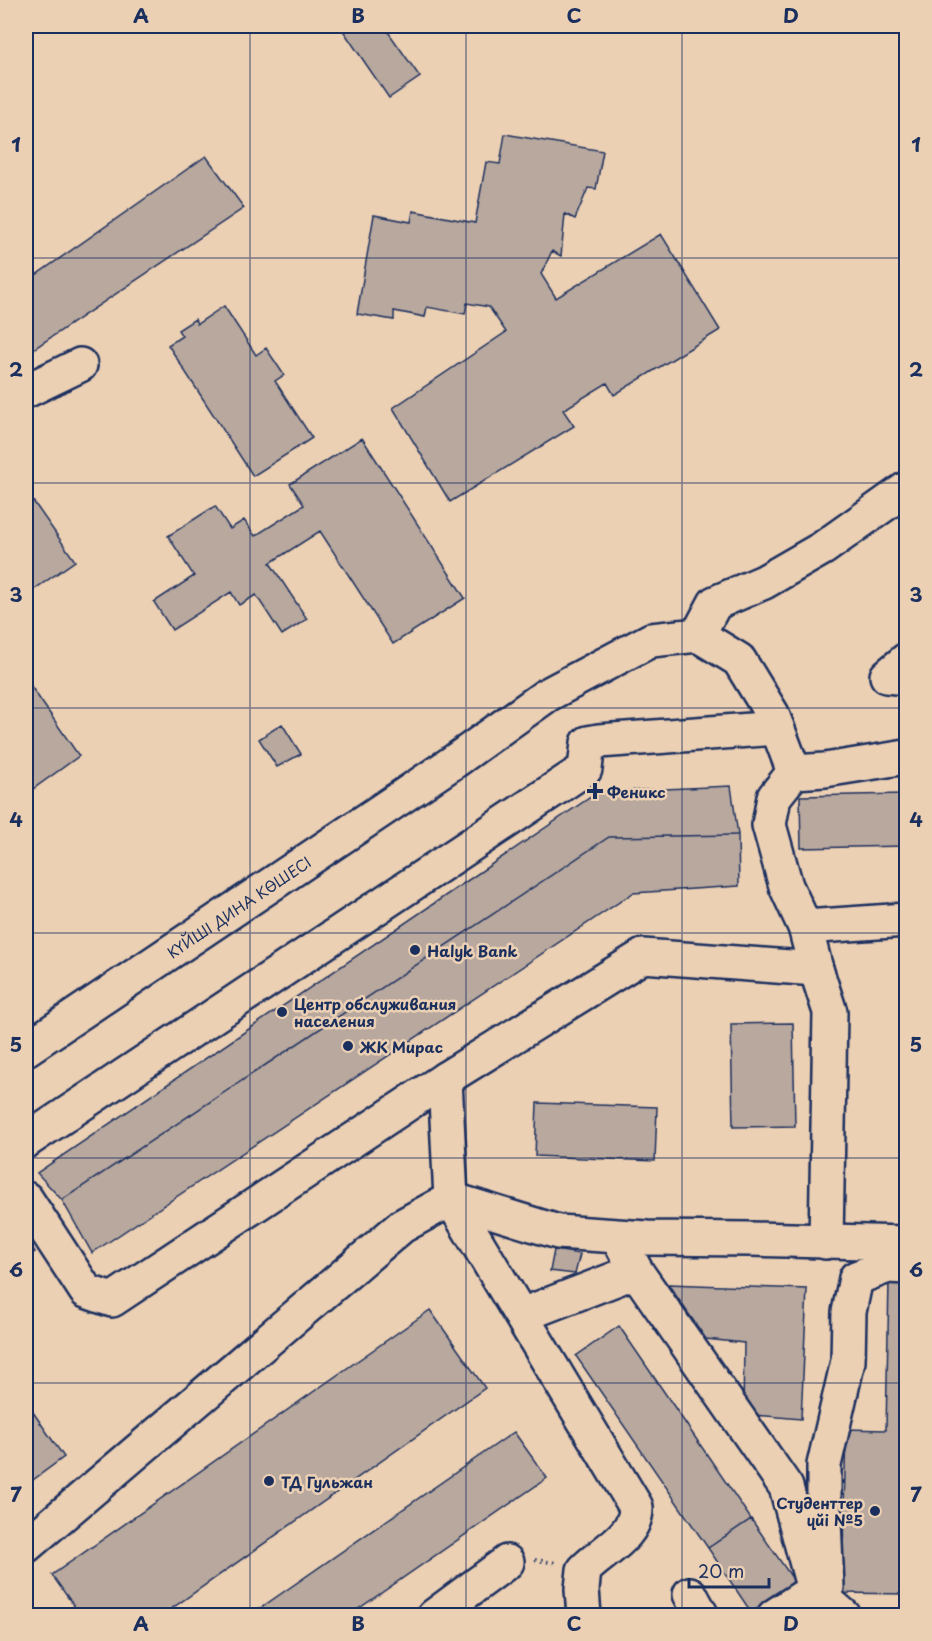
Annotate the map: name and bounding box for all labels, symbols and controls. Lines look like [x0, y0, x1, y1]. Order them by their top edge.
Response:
text: A [133, 0, 149, 30]
text: B [351, 0, 365, 30]
text: C [566, 0, 582, 30]
text: D [783, 0, 799, 30]
text: 1 [11, 129, 21, 159]
text: 1 [911, 129, 921, 159]
text: 2 [9, 354, 23, 384]
text: 2 [909, 354, 923, 384]
text: 3 [9, 579, 23, 609]
text: 3 [909, 579, 923, 609]
place label: Феникс [607, 780, 666, 803]
marker: Феникс [588, 784, 602, 798]
text: 4 [9, 804, 23, 834]
text: 4 [909, 804, 923, 834]
street label: КҮЙШІ ДИНА КӨШЕСІ [162, 850, 315, 963]
place label: Halyk Bank [427, 939, 518, 962]
marker: Halyk Bank [408, 943, 422, 957]
place label: Центр обслуживания населения [294, 992, 456, 1032]
marker: Центр обслуживания населения [275, 1005, 289, 1019]
text: 5 [10, 1029, 22, 1059]
text: 5 [910, 1029, 922, 1059]
place label: ЖК Мирас [359, 1035, 443, 1058]
marker: ЖК Мирас [341, 1039, 355, 1053]
text: 6 [9, 1254, 23, 1284]
text: 6 [909, 1254, 923, 1284]
place label: ТД Гульжан [281, 1470, 373, 1493]
marker: ТД Гульжан [262, 1474, 276, 1488]
text: 7 [10, 1479, 22, 1509]
text: 7 [910, 1479, 922, 1509]
place label: Студенттер үйі №5 [776, 1491, 863, 1531]
marker: Студенттер үйі №5 [868, 1504, 882, 1518]
scale bar [689, 1551, 768, 1589]
text: 20 m [698, 1557, 744, 1584]
text: A [133, 1608, 149, 1638]
text: B [351, 1608, 365, 1638]
text: C [566, 1608, 582, 1638]
text: D [783, 1608, 799, 1638]

